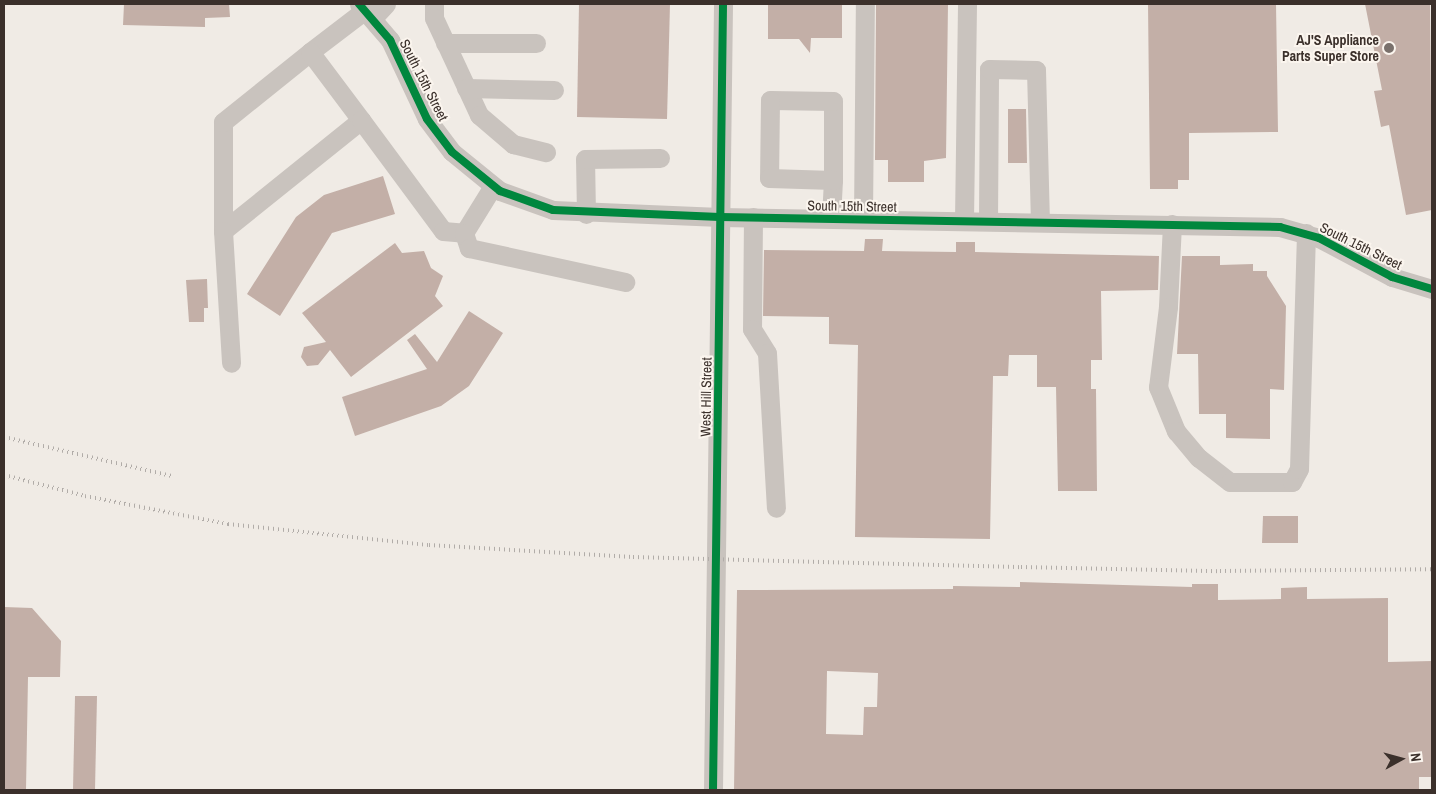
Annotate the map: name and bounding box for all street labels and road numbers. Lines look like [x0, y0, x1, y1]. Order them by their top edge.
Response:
street label: South 15th Street [396, 36, 452, 124]
street label: South 15th Street [807, 197, 897, 215]
street label: South 15th Street [1317, 219, 1405, 273]
street label: West Hill Street [697, 357, 715, 437]

